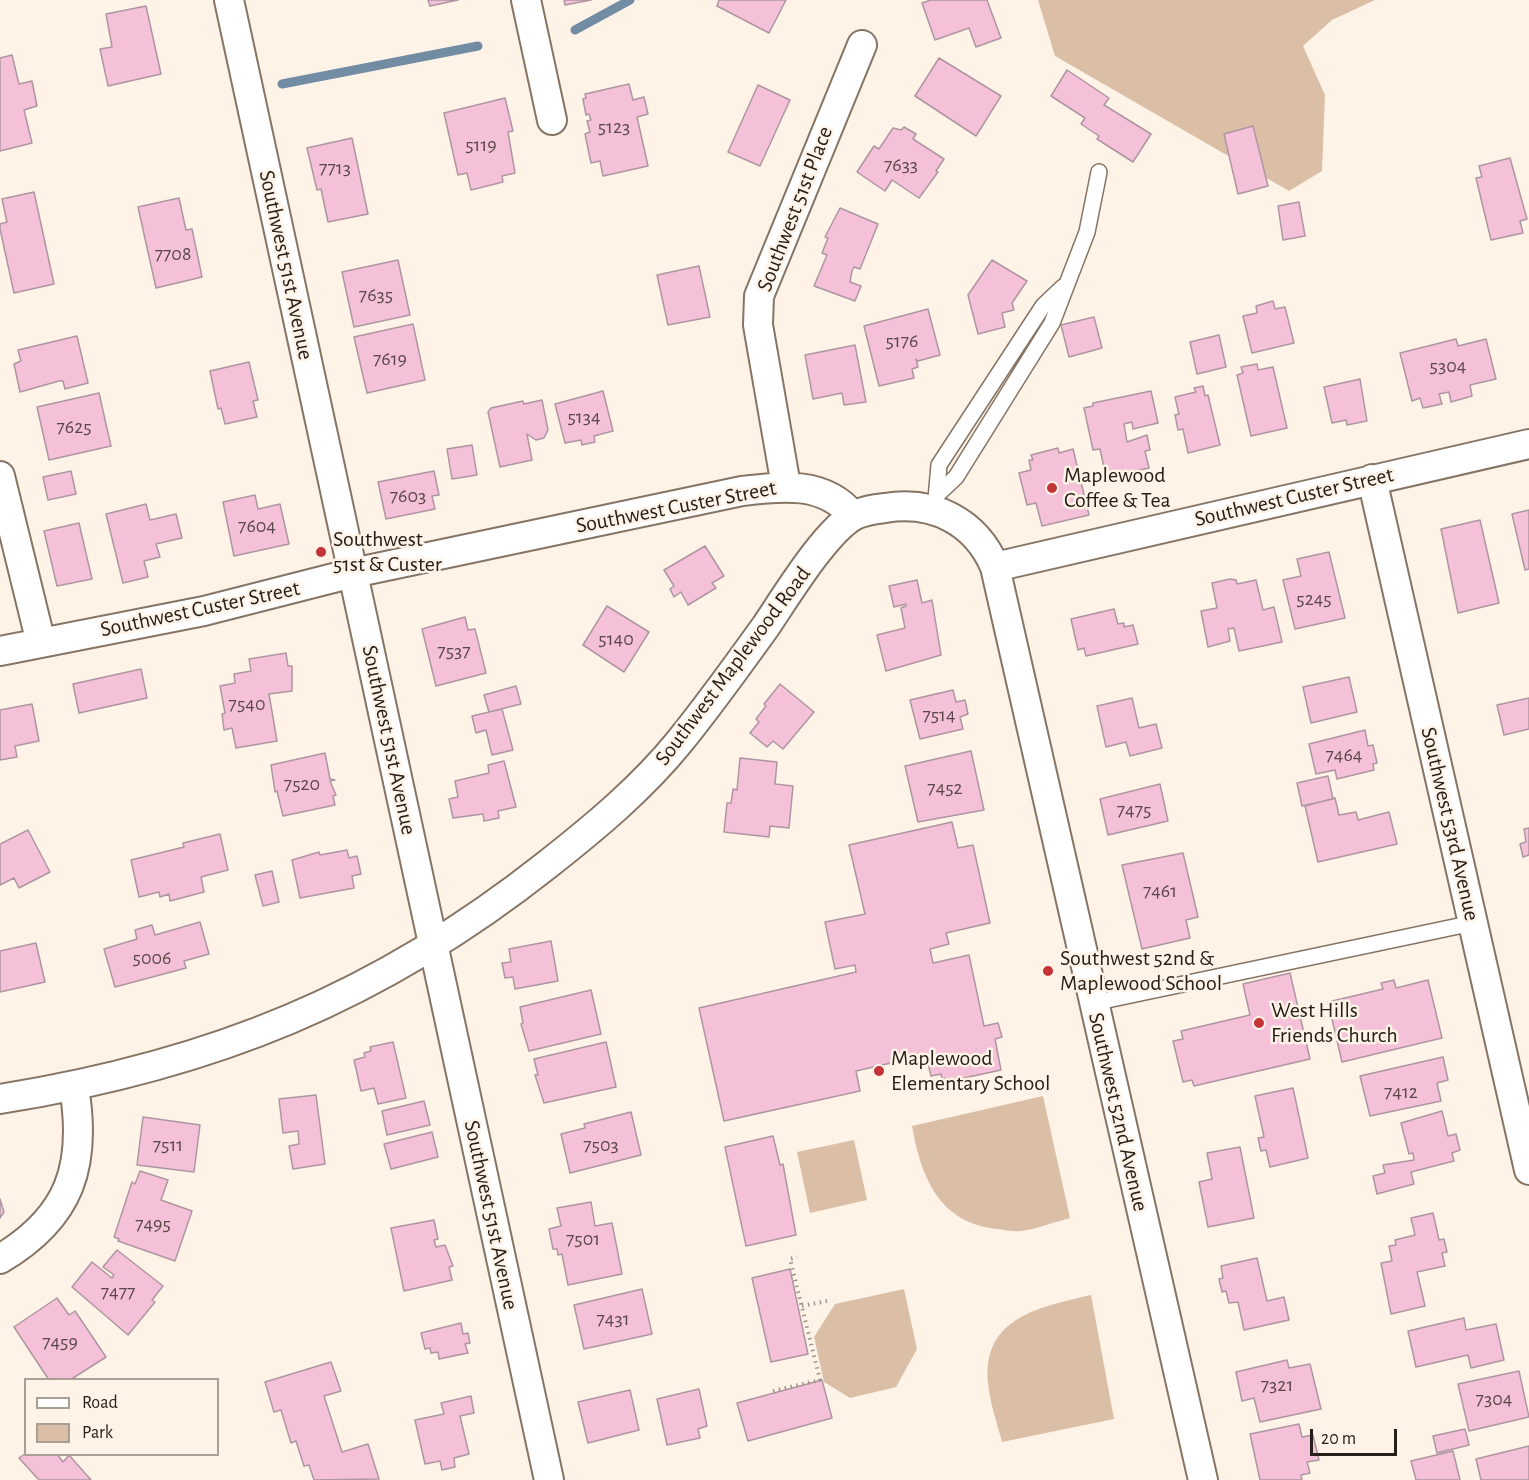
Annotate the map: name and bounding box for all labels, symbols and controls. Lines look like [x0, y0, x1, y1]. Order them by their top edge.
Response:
house number: 5123 [598, 115, 630, 139]
street label: Southwest 51st Place [751, 123, 839, 295]
house number: 5119 [465, 133, 497, 157]
house number: 7633 [884, 153, 918, 177]
house number: 7713 [319, 156, 351, 180]
street label: Southwest 51st Avenue [253, 168, 319, 362]
house number: 7708 [155, 242, 191, 266]
house number: 7635 [359, 283, 393, 307]
house number: 5176 [886, 329, 918, 353]
house number: 7619 [373, 347, 407, 371]
house number: 5304 [1430, 354, 1466, 378]
house number: 5134 [567, 405, 601, 429]
house number: 7625 [56, 415, 92, 439]
street label: Southwest Custer Street [1192, 461, 1396, 533]
place label: Maplewood Coffee & Tea [1064, 462, 1171, 514]
street label: Southwest Custer Street [574, 475, 778, 539]
marker: Maplewood Coffee & Tea [1045, 481, 1059, 495]
house number: 7603 [390, 484, 426, 508]
house number: 7604 [238, 514, 276, 538]
place label: Southwest 51st & Custer [333, 526, 442, 578]
marker: Southwest 51st & Custer [314, 545, 328, 559]
street label: Southwest Maplewood Road [650, 561, 816, 771]
street label: Southwest Custer Street [98, 575, 302, 643]
house number: 5245 [1296, 587, 1332, 611]
house number: 5140 [598, 627, 634, 651]
house number: 7537 [437, 639, 471, 663]
street label: Southwest 51st Avenue [356, 643, 422, 837]
house number: 7540 [229, 692, 265, 716]
house number: 7514 [922, 703, 956, 727]
street label: Southwest 53rd Avenue [1415, 725, 1485, 923]
house number: 7464 [1326, 743, 1362, 767]
house number: 7520 [284, 772, 320, 796]
house number: 7452 [927, 776, 963, 800]
house number: 7475 [1117, 798, 1151, 822]
house number: 7461 [1143, 879, 1177, 903]
place label: Southwest 52nd & Maplewood School [1060, 945, 1222, 996]
house number: 5006 [133, 946, 171, 970]
marker: Southwest 52nd & Maplewood School [1041, 964, 1055, 978]
place label: West Hills Friends Church [1271, 997, 1398, 1048]
street label: Southwest 52nd Avenue [1082, 1010, 1154, 1214]
marker: West Hills Friends Church [1252, 1016, 1266, 1030]
place label: Maplewood Elementary School [891, 1045, 1050, 1096]
marker: Maplewood Elementary School [872, 1064, 886, 1078]
house number: 7412 [1384, 1080, 1418, 1104]
street label: Southwest 51st Avenue [458, 1118, 524, 1312]
house number: 7511 [153, 1133, 183, 1157]
house number: 7503 [583, 1133, 619, 1157]
house number: 7495 [135, 1212, 171, 1236]
house number: 7501 [566, 1227, 600, 1251]
house number: 7477 [101, 1280, 135, 1304]
house number: 7431 [596, 1307, 630, 1331]
house number: 7459 [42, 1330, 78, 1354]
house number: 7321 [1261, 1373, 1293, 1397]
legend [24, 1378, 219, 1456]
house number: 7304 [1476, 1387, 1512, 1411]
text: Road [82, 1394, 118, 1412]
scale bar [1313, 1417, 1400, 1455]
text: Park [82, 1424, 113, 1442]
text: 20 m [1321, 1430, 1356, 1448]

